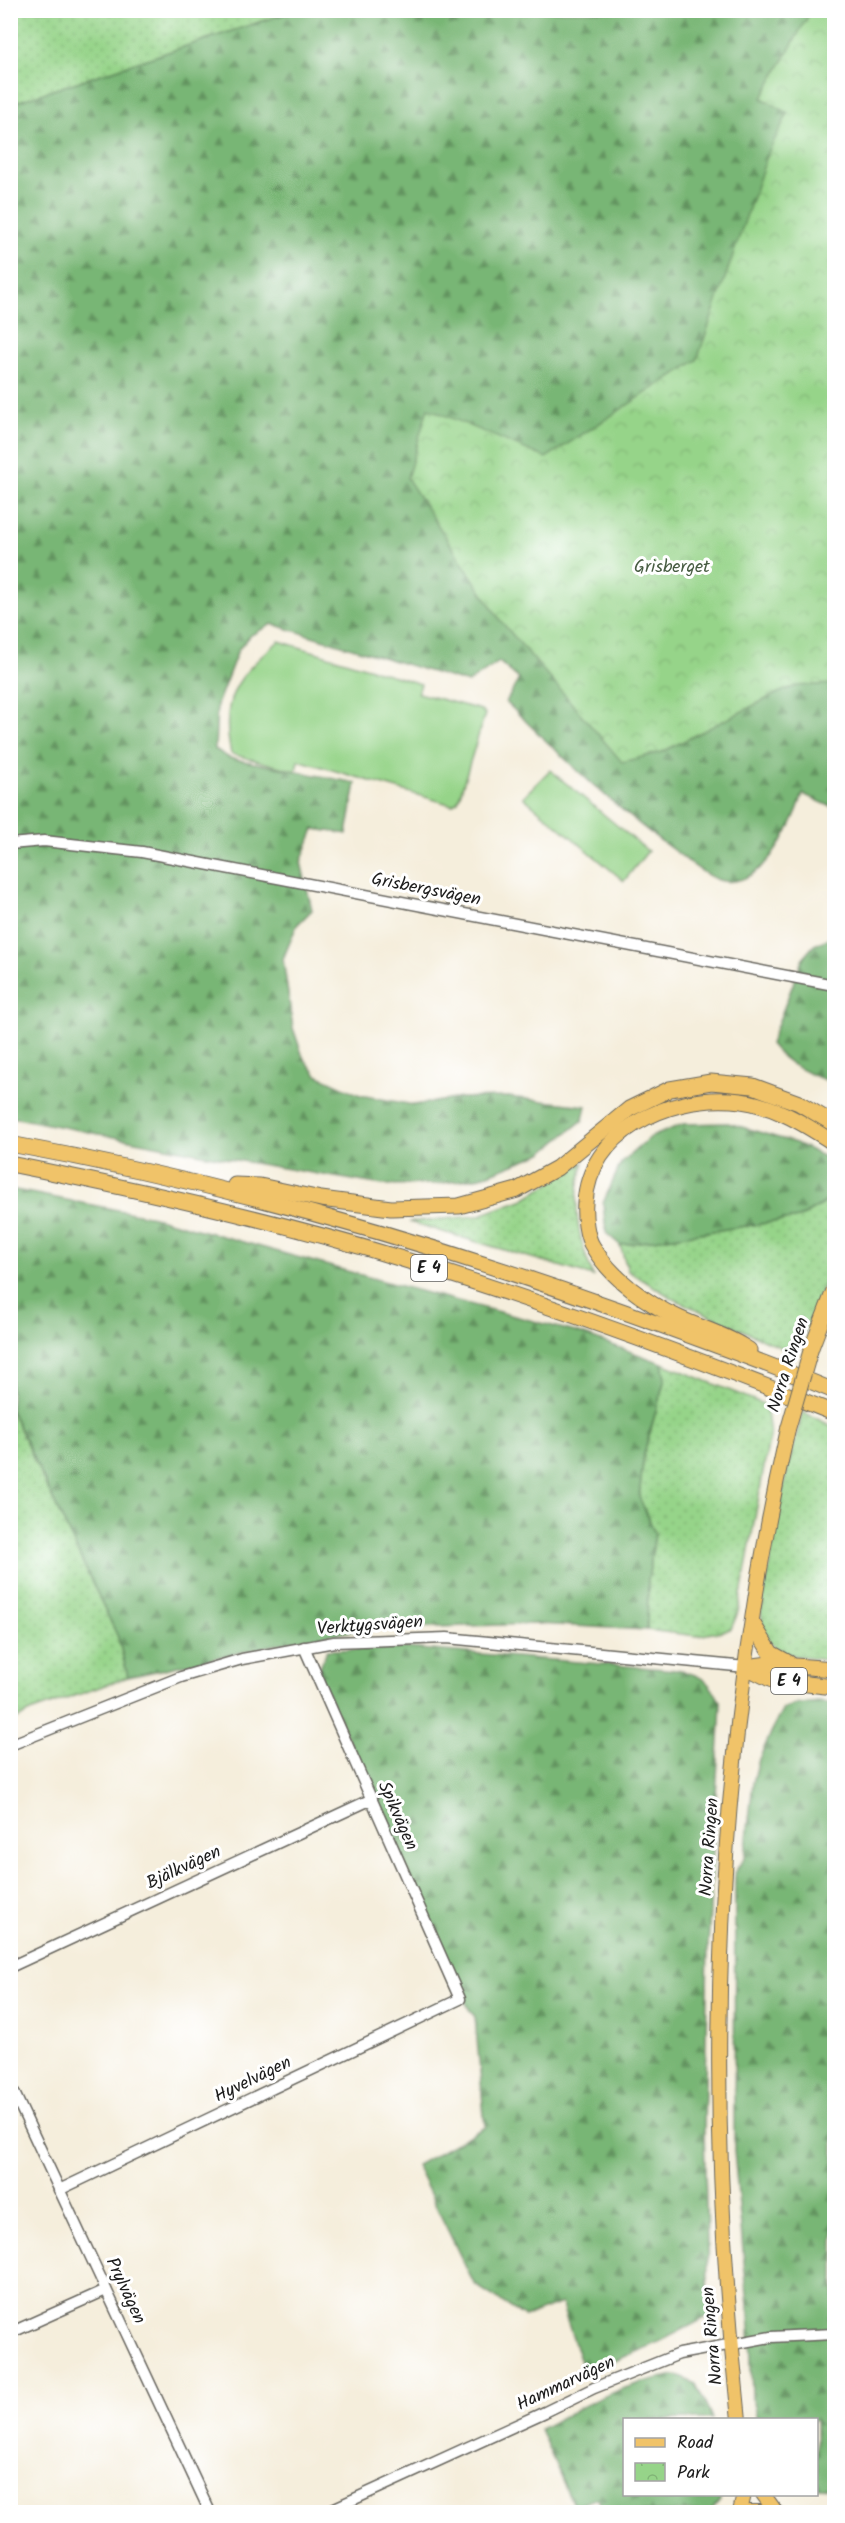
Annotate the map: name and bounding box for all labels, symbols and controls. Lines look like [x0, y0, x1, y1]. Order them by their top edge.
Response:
park label: Grisberget [634, 553, 711, 582]
street label: Grisbergsvägen [369, 865, 483, 915]
road number: E 4 [411, 1255, 447, 1281]
street label: Norra Ringen [760, 1314, 818, 1416]
street label: Verktygsvägen [316, 1608, 424, 1644]
road number: E 4 [771, 1668, 807, 1694]
street label: Spikvägen [369, 1777, 425, 1855]
street label: Norra Ringen [692, 1797, 728, 1897]
street label: Bjälkvägen [142, 1838, 226, 1898]
street label: Hyvelvägen [209, 2049, 297, 2111]
street label: Prylvägen [97, 2253, 153, 2329]
street label: Norra Ringen [694, 2286, 732, 2386]
street label: Hammarvägen [512, 2348, 620, 2420]
legend [623, 2418, 818, 2496]
text: Road [677, 2429, 714, 2458]
text: Park [677, 2459, 710, 2488]

